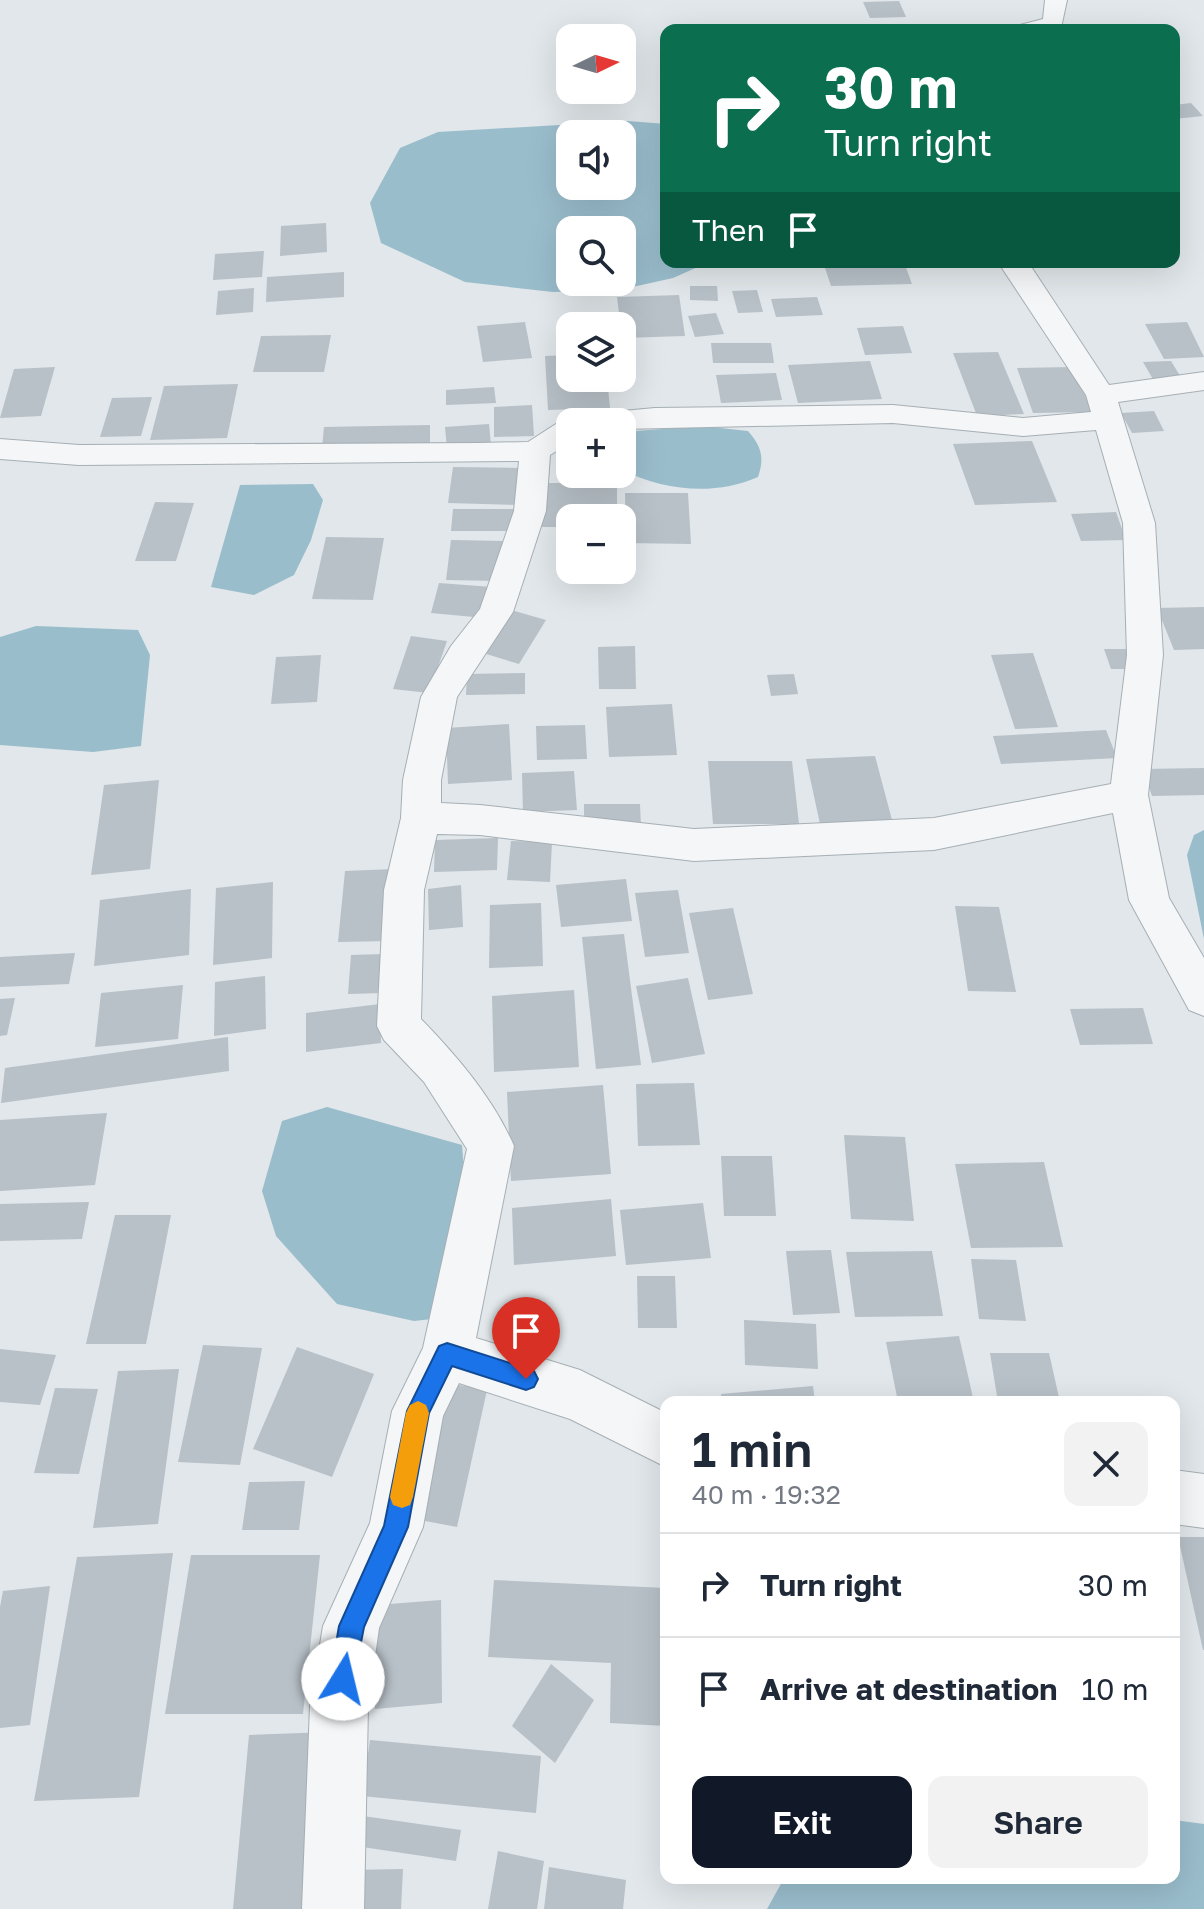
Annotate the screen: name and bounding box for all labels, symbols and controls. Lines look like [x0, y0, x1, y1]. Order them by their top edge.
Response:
north arrow [556, 24, 636, 104]
map controls [556, 24, 636, 584]
text: 30 m [824, 53, 958, 120]
icon: right [692, 56, 796, 160]
button: sound [556, 120, 636, 200]
text: Turn right [824, 121, 992, 164]
icon: arrive [781, 208, 825, 252]
text: Then [692, 212, 765, 248]
button: search [556, 216, 636, 296]
button: layers [556, 312, 636, 392]
button: + [556, 408, 636, 488]
button: − [556, 504, 636, 584]
pin [492, 1297, 560, 1379]
icon: arrive [504, 1309, 548, 1353]
text: 1 min [692, 1420, 812, 1478]
button: close [1064, 1422, 1148, 1506]
text: 40 m · 19:32 [692, 1479, 841, 1510]
icon: right [692, 1563, 736, 1607]
text: Turn right [760, 1567, 902, 1603]
text: 30 m [1078, 1567, 1148, 1603]
position arrow [301, 1637, 385, 1721]
icon: arrive [692, 1667, 736, 1711]
text: Arrive at destination [760, 1671, 1057, 1707]
text: 10 m [1081, 1671, 1149, 1707]
button: Exit [692, 1776, 912, 1868]
button: Share [928, 1776, 1148, 1868]

